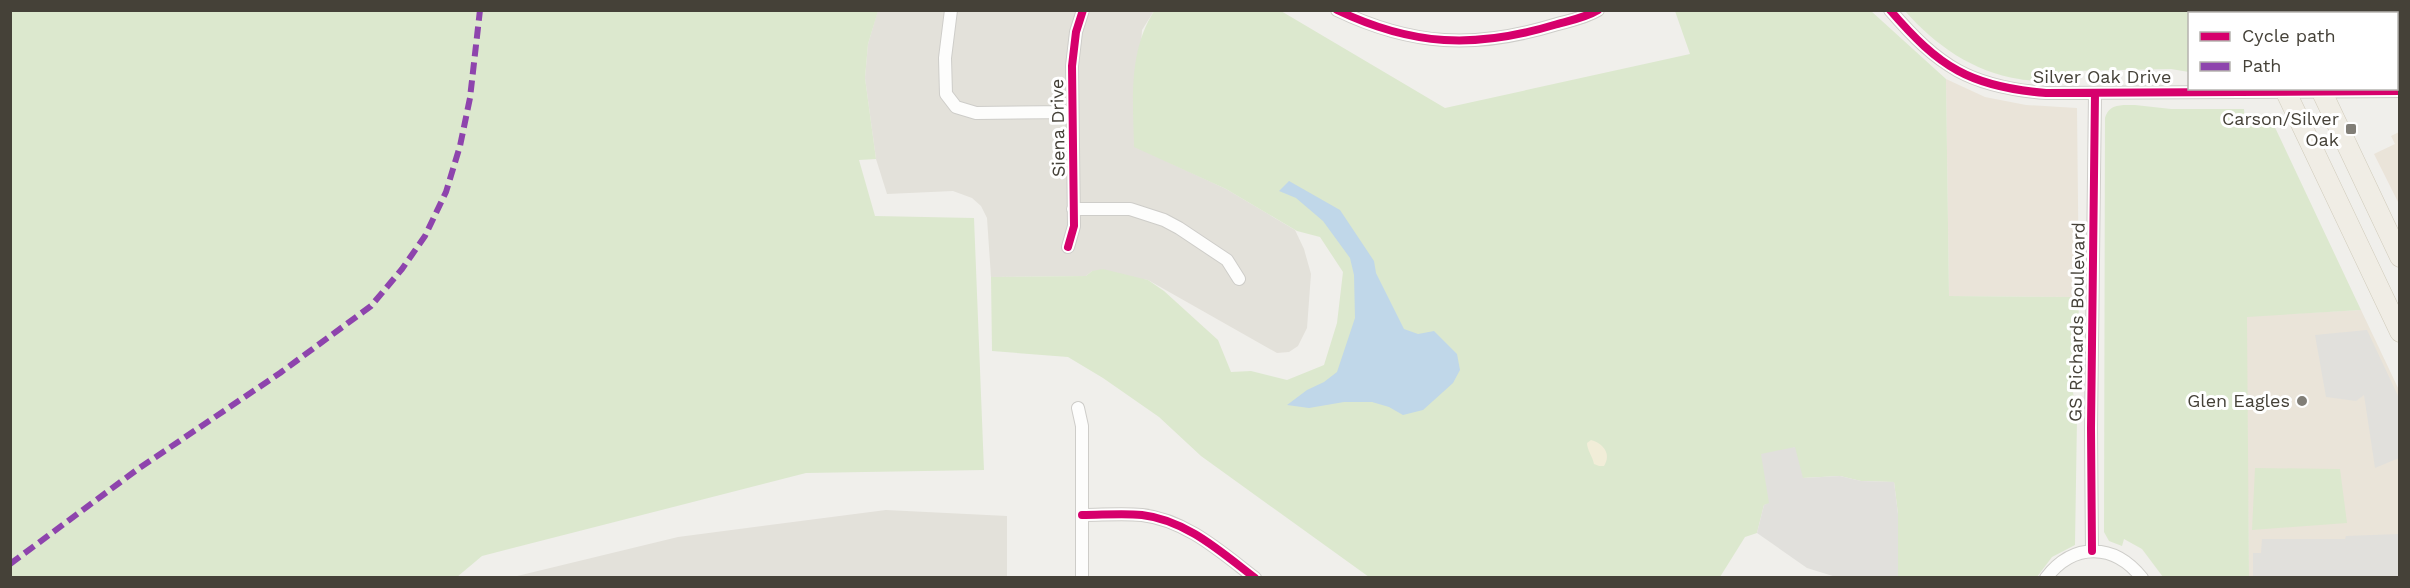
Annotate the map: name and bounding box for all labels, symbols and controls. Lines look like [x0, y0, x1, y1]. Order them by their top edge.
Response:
legend [2188, 12, 2398, 90]
text: Cycle path [2242, 25, 2336, 46]
text: Path [2242, 55, 2282, 76]
street label: Silver Oak Drive [2033, 66, 2171, 87]
street label: Siena Drive [1046, 79, 1069, 177]
place label: Carson/Silver Oak [2222, 108, 2339, 150]
marker: Carson/Silver Oak [2344, 122, 2358, 136]
street label: GS Richards Boulevard [2064, 222, 2089, 422]
place label: Glen Eagles [2187, 390, 2290, 411]
marker: Glen Eagles [2295, 394, 2309, 408]

